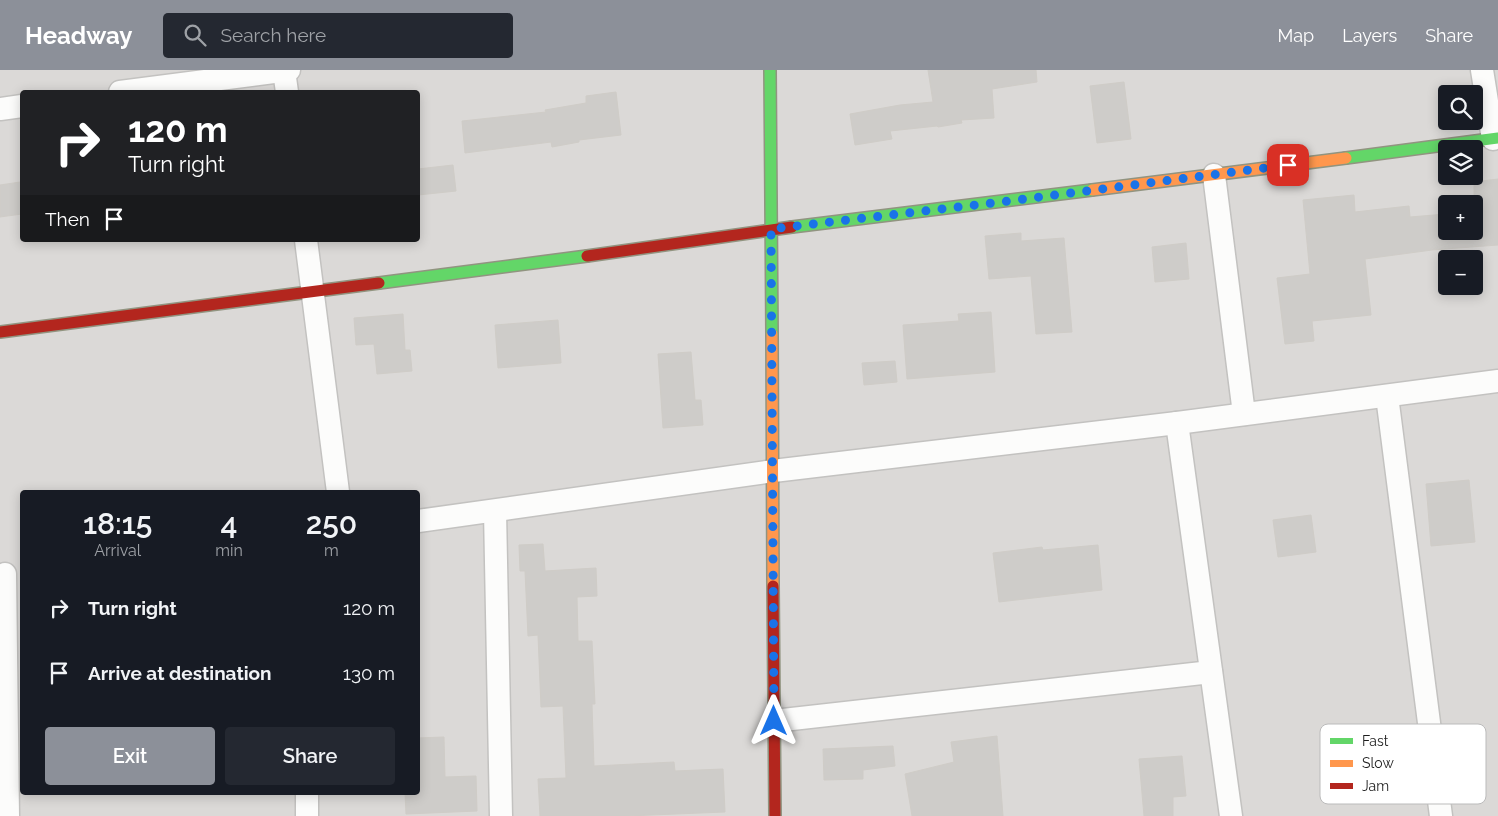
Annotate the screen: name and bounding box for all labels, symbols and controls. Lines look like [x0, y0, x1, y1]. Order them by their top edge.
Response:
search box [163, 13, 513, 58]
text: Headway [25, 21, 133, 50]
icon: search [181, 21, 209, 49]
text: Search here [221, 24, 326, 46]
text: Map [1278, 25, 1314, 46]
text: Layers [1342, 25, 1397, 46]
text: Share [1425, 25, 1473, 46]
map controls [1438, 85, 1483, 295]
button: search [1438, 85, 1483, 130]
text: 120 m [128, 109, 228, 150]
icon: right [45, 110, 110, 175]
button: layers [1438, 140, 1483, 185]
pin [1267, 144, 1309, 186]
text: Turn right [128, 151, 225, 177]
icon: arrive [1274, 151, 1302, 179]
button: + [1438, 195, 1483, 240]
icon: arrive [100, 205, 128, 233]
text: Then [45, 208, 90, 230]
button: − [1438, 250, 1483, 295]
text: 18:15 [83, 506, 152, 541]
text: 4 [221, 506, 237, 541]
text: 250 [306, 506, 357, 541]
text: Arrival [94, 541, 141, 560]
text: min [215, 541, 243, 560]
text: m [324, 541, 339, 560]
icon: right [45, 594, 73, 622]
text: Turn right [88, 597, 177, 619]
text: 120 m [343, 597, 395, 619]
icon: arrive [45, 659, 73, 687]
text: Arrive at destination [88, 662, 272, 684]
text: 130 m [343, 662, 395, 684]
position arrow [747, 694, 799, 746]
legend [1320, 724, 1486, 804]
button: Exit [45, 727, 215, 785]
button: Share [225, 727, 395, 785]
text: Fast [1362, 733, 1389, 749]
text: Slow [1362, 755, 1394, 771]
text: Jam [1362, 778, 1389, 794]

